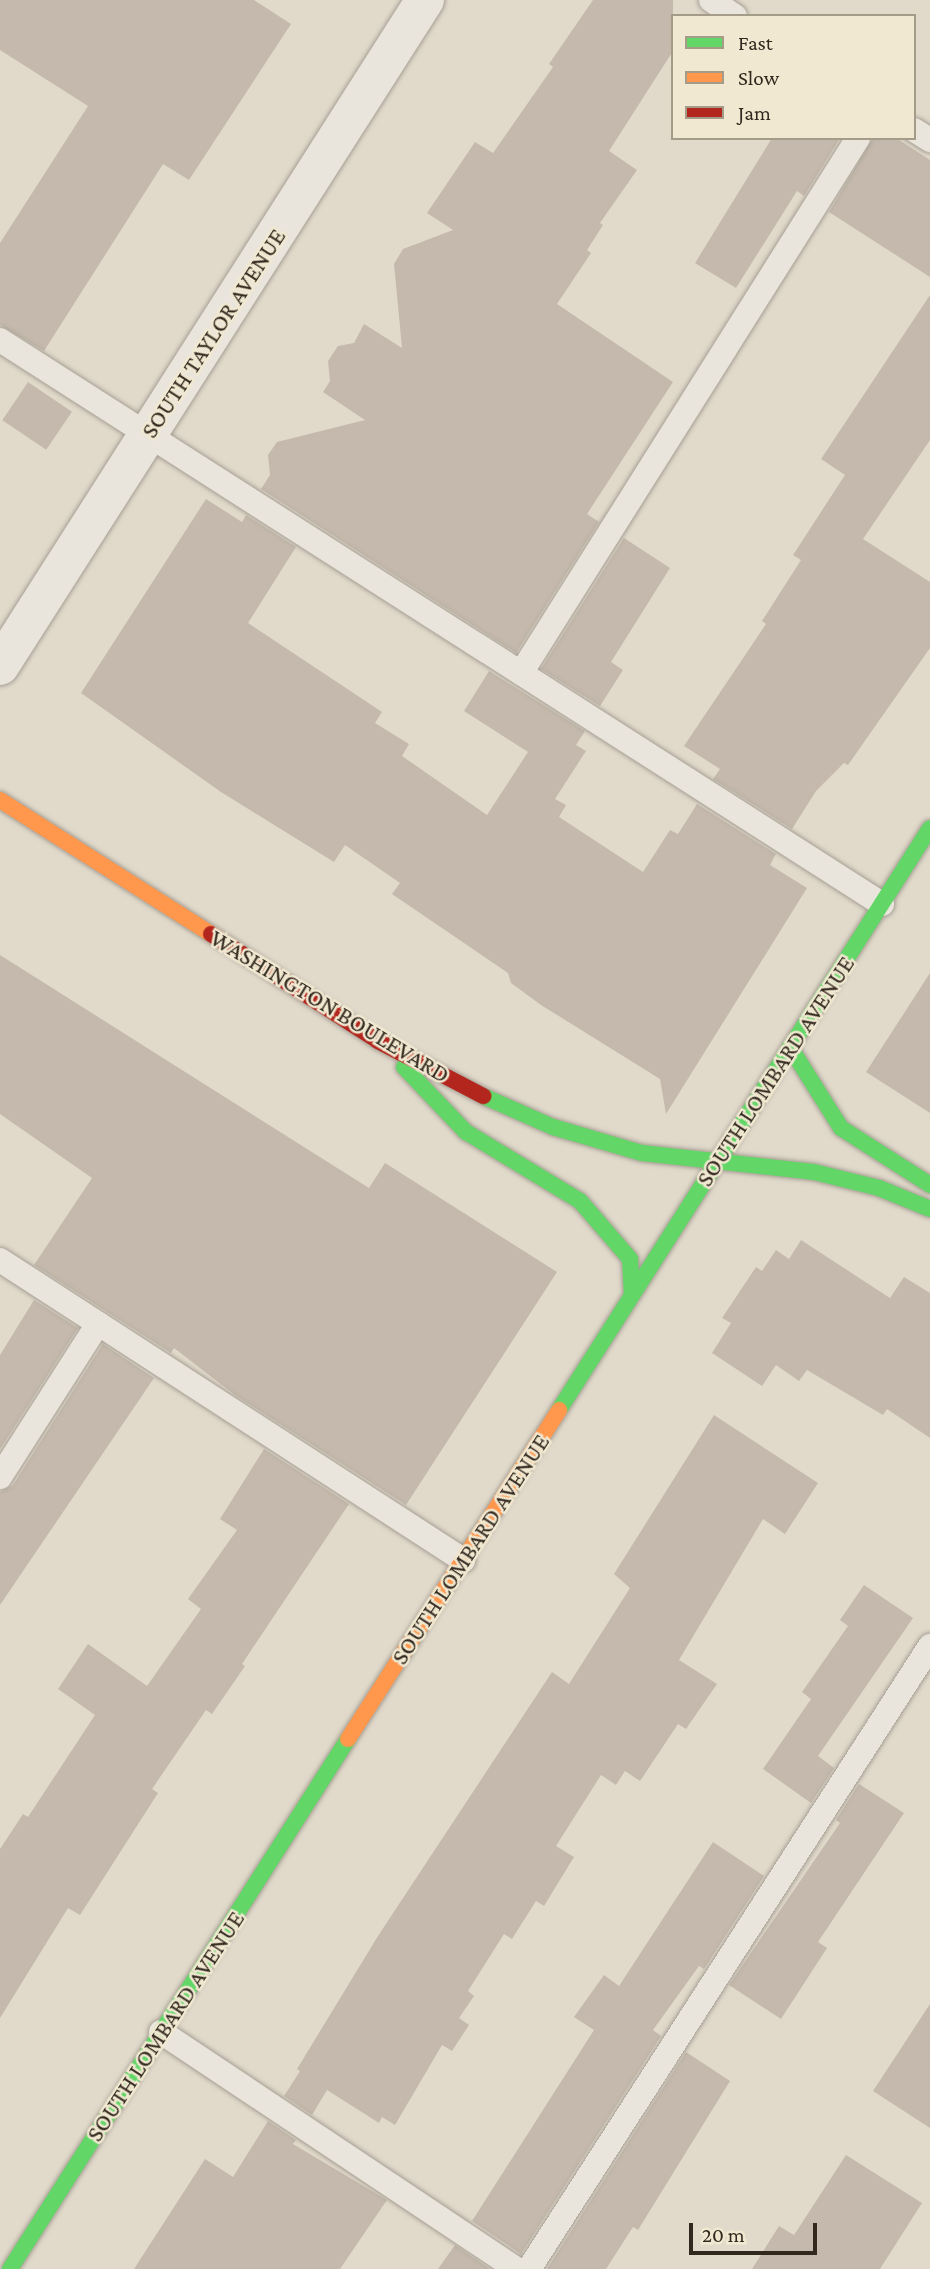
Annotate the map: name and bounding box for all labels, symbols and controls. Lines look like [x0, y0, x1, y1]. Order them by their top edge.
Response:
legend [671, 14, 916, 140]
text: Fast [738, 31, 773, 55]
text: Slow [738, 66, 779, 90]
text: Jam [738, 101, 771, 125]
street label: SOUTH TAYLOR AVENUE [135, 223, 291, 443]
street label: WASHINGTON BOULEVARD [205, 923, 455, 1089]
street label: SOUTH LOMBARD AVENUE [690, 950, 860, 1192]
street label: SOUTH LOMBARD AVENUE [385, 1428, 555, 1670]
street label: SOUTH LOMBARD AVENUE [80, 1905, 250, 2147]
scale bar [692, 2210, 820, 2254]
text: 20 m [702, 2223, 745, 2247]

